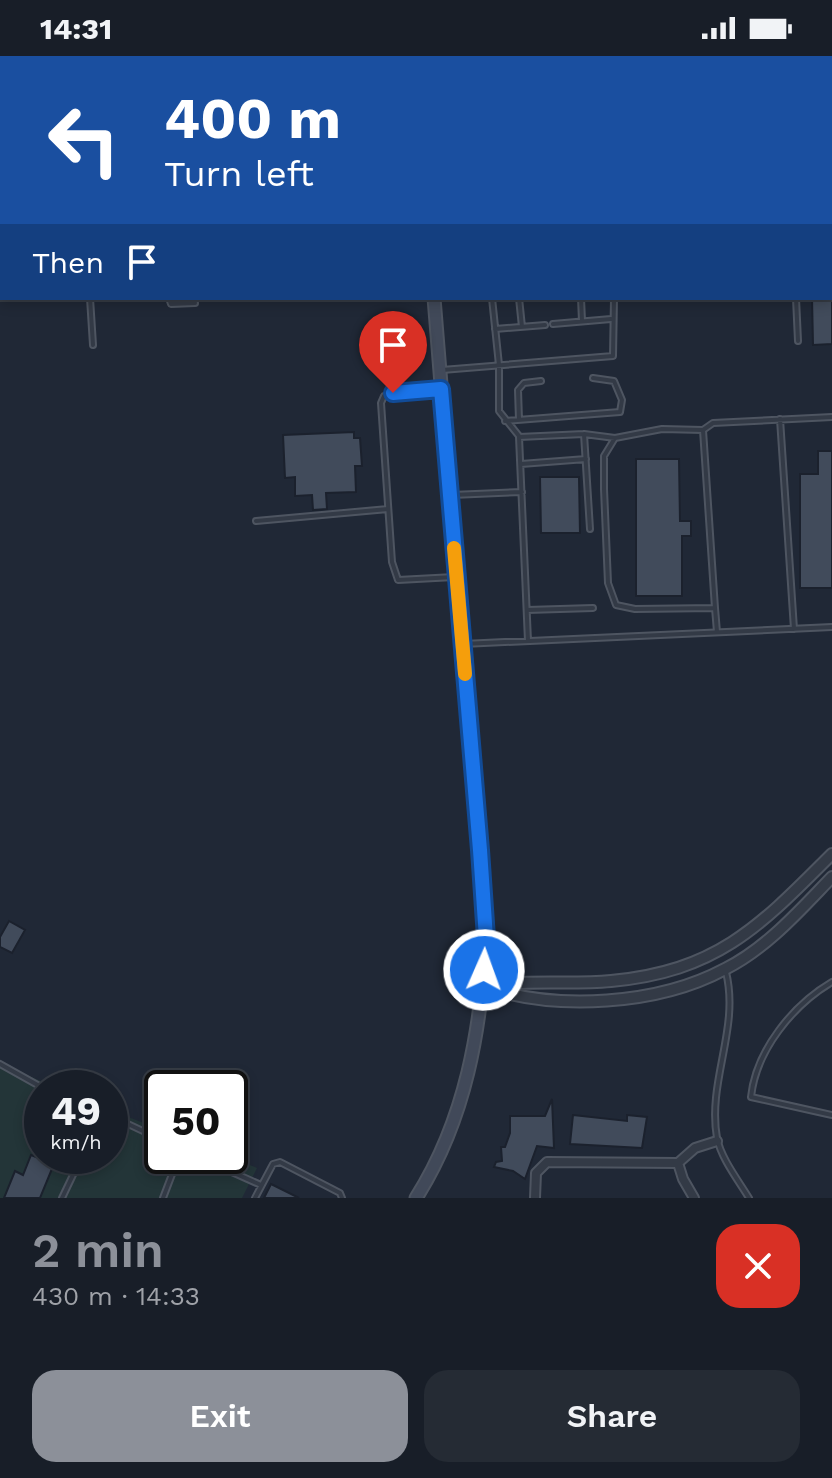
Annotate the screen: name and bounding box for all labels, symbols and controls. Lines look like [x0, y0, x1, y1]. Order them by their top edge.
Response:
text: 14:31 [40, 11, 112, 46]
text: 400 m [164, 86, 341, 152]
icon: left [32, 88, 136, 192]
text: Turn left [164, 153, 314, 195]
icon: arrive [120, 240, 164, 284]
text: Then [32, 245, 104, 280]
pin [359, 311, 427, 393]
icon: arrive [371, 323, 415, 367]
position arrow [442, 928, 526, 1012]
speed limit sign: 50 [144, 1070, 248, 1174]
text: 49 [51, 1088, 101, 1135]
text: km/h [50, 1130, 102, 1154]
text: 2 min [32, 1222, 164, 1279]
button: close [716, 1224, 800, 1308]
text: 430 m · 14:33 [32, 1281, 200, 1311]
button: Exit [32, 1370, 408, 1462]
button: Share [424, 1370, 800, 1462]

